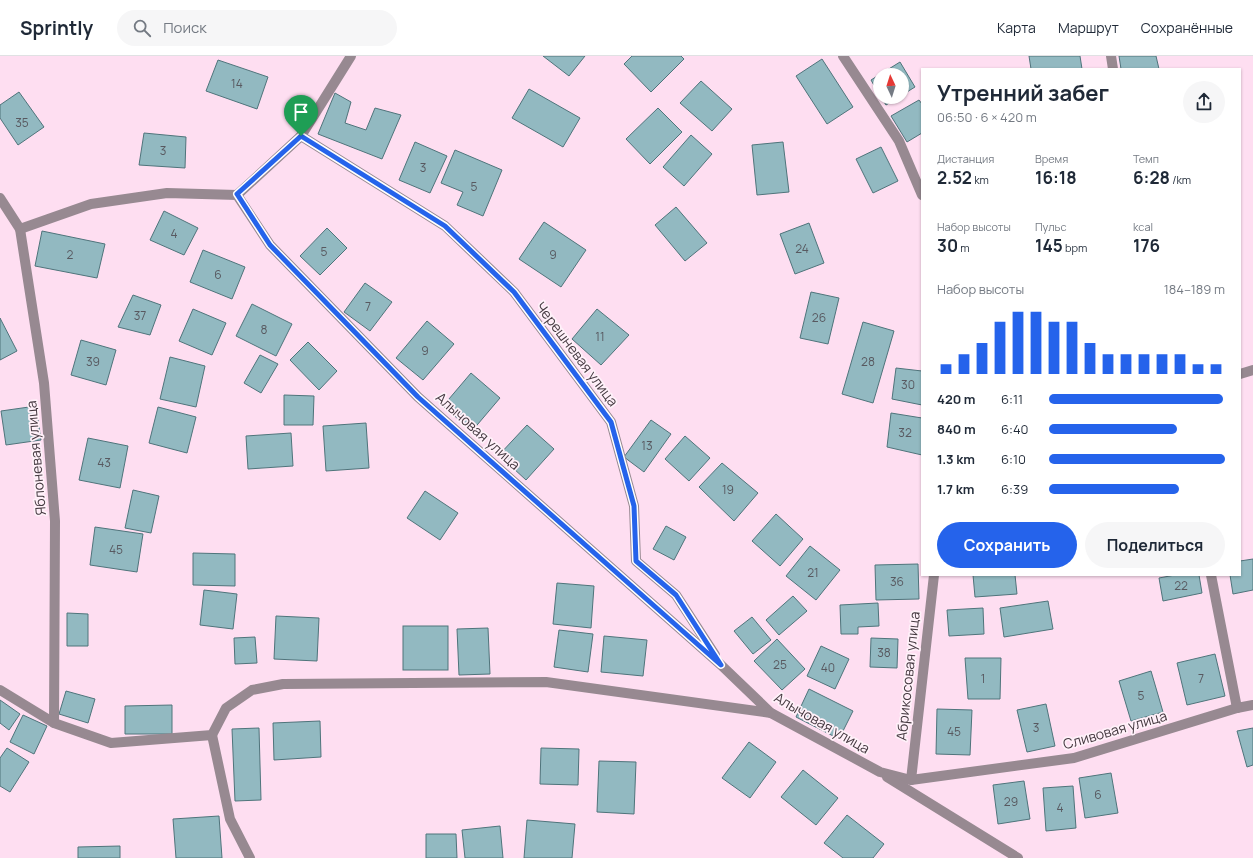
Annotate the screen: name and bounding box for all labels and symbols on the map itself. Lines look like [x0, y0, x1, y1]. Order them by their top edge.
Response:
north arrow [873, 68, 909, 104]
house number: 14 [231, 75, 243, 92]
pin [284, 95, 318, 136]
house number: 35 [15, 114, 29, 131]
house number: 3 [160, 142, 166, 159]
house number: 3 [420, 159, 426, 176]
house number: 5 [471, 178, 478, 195]
house number: 4 [170, 225, 178, 242]
house number: 24 [795, 240, 809, 257]
house number: 5 [321, 243, 328, 260]
house number: 2 [67, 246, 74, 263]
house number: 9 [549, 246, 557, 263]
house number: 6 [214, 266, 222, 283]
house number: 7 [365, 298, 371, 315]
street label: Черешневая улица [532, 298, 623, 410]
house number: 37 [134, 307, 146, 324]
house number: 26 [812, 309, 826, 326]
house number: 8 [261, 321, 268, 338]
house number: 11 [595, 328, 605, 345]
house number: 9 [421, 342, 429, 359]
house number: 39 [86, 353, 100, 370]
house number: 28 [861, 353, 875, 370]
house number: 30 [901, 376, 915, 393]
street label: Алычовая улица [432, 388, 525, 474]
street label: Яблоневая улица [21, 400, 50, 516]
house number: 32 [898, 424, 912, 441]
house number: 13 [641, 437, 653, 454]
house number: 43 [97, 454, 111, 471]
house number: 19 [722, 481, 734, 498]
house number: 45 [109, 541, 123, 558]
house number: 21 [807, 564, 819, 581]
house number: 36 [890, 573, 904, 590]
house number: 22 [1174, 577, 1188, 594]
street label: Абрикосовая улица [891, 611, 924, 741]
house number: 38 [877, 644, 891, 661]
house number: 25 [773, 656, 787, 673]
house number: 40 [821, 659, 835, 676]
house number: 1 [981, 670, 985, 687]
house number: 7 [1198, 670, 1204, 687]
street label: Алычовая улица [771, 687, 874, 758]
house number: 5 [1138, 687, 1145, 704]
street label: Сливовая улица [1061, 706, 1169, 753]
house number: 3 [1033, 719, 1039, 736]
house number: 45 [947, 723, 961, 740]
house number: 6 [1094, 786, 1102, 803]
house number: 29 [1004, 793, 1018, 810]
house number: 4 [1056, 799, 1064, 816]

